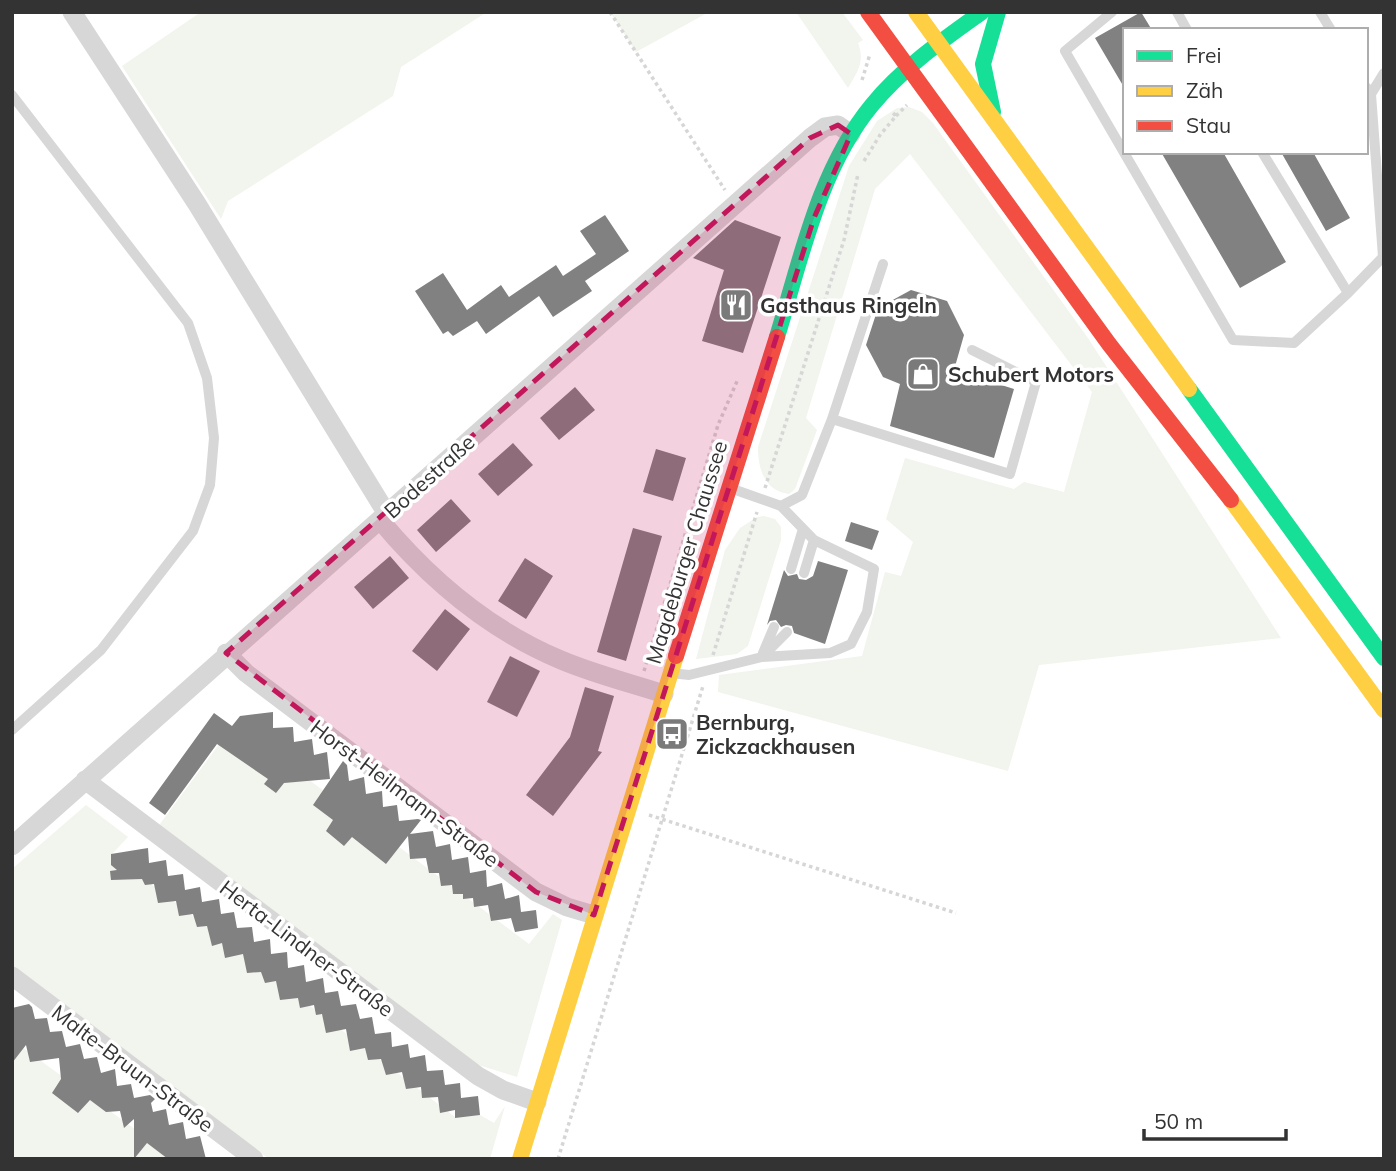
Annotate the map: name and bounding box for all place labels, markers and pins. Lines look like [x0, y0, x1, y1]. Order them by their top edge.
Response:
restaurant icon: Gasthaus Ringeln [717, 286, 755, 324]
place label: Gasthaus Ringeln [760, 292, 937, 318]
shop icon: Schubert Motors [904, 355, 942, 393]
place label: Schubert Motors [948, 361, 1114, 387]
place label: Bernburg, Zickzackhausen [696, 709, 855, 759]
bus stop icon: Bernburg, Zickzackhausen [653, 715, 691, 753]

